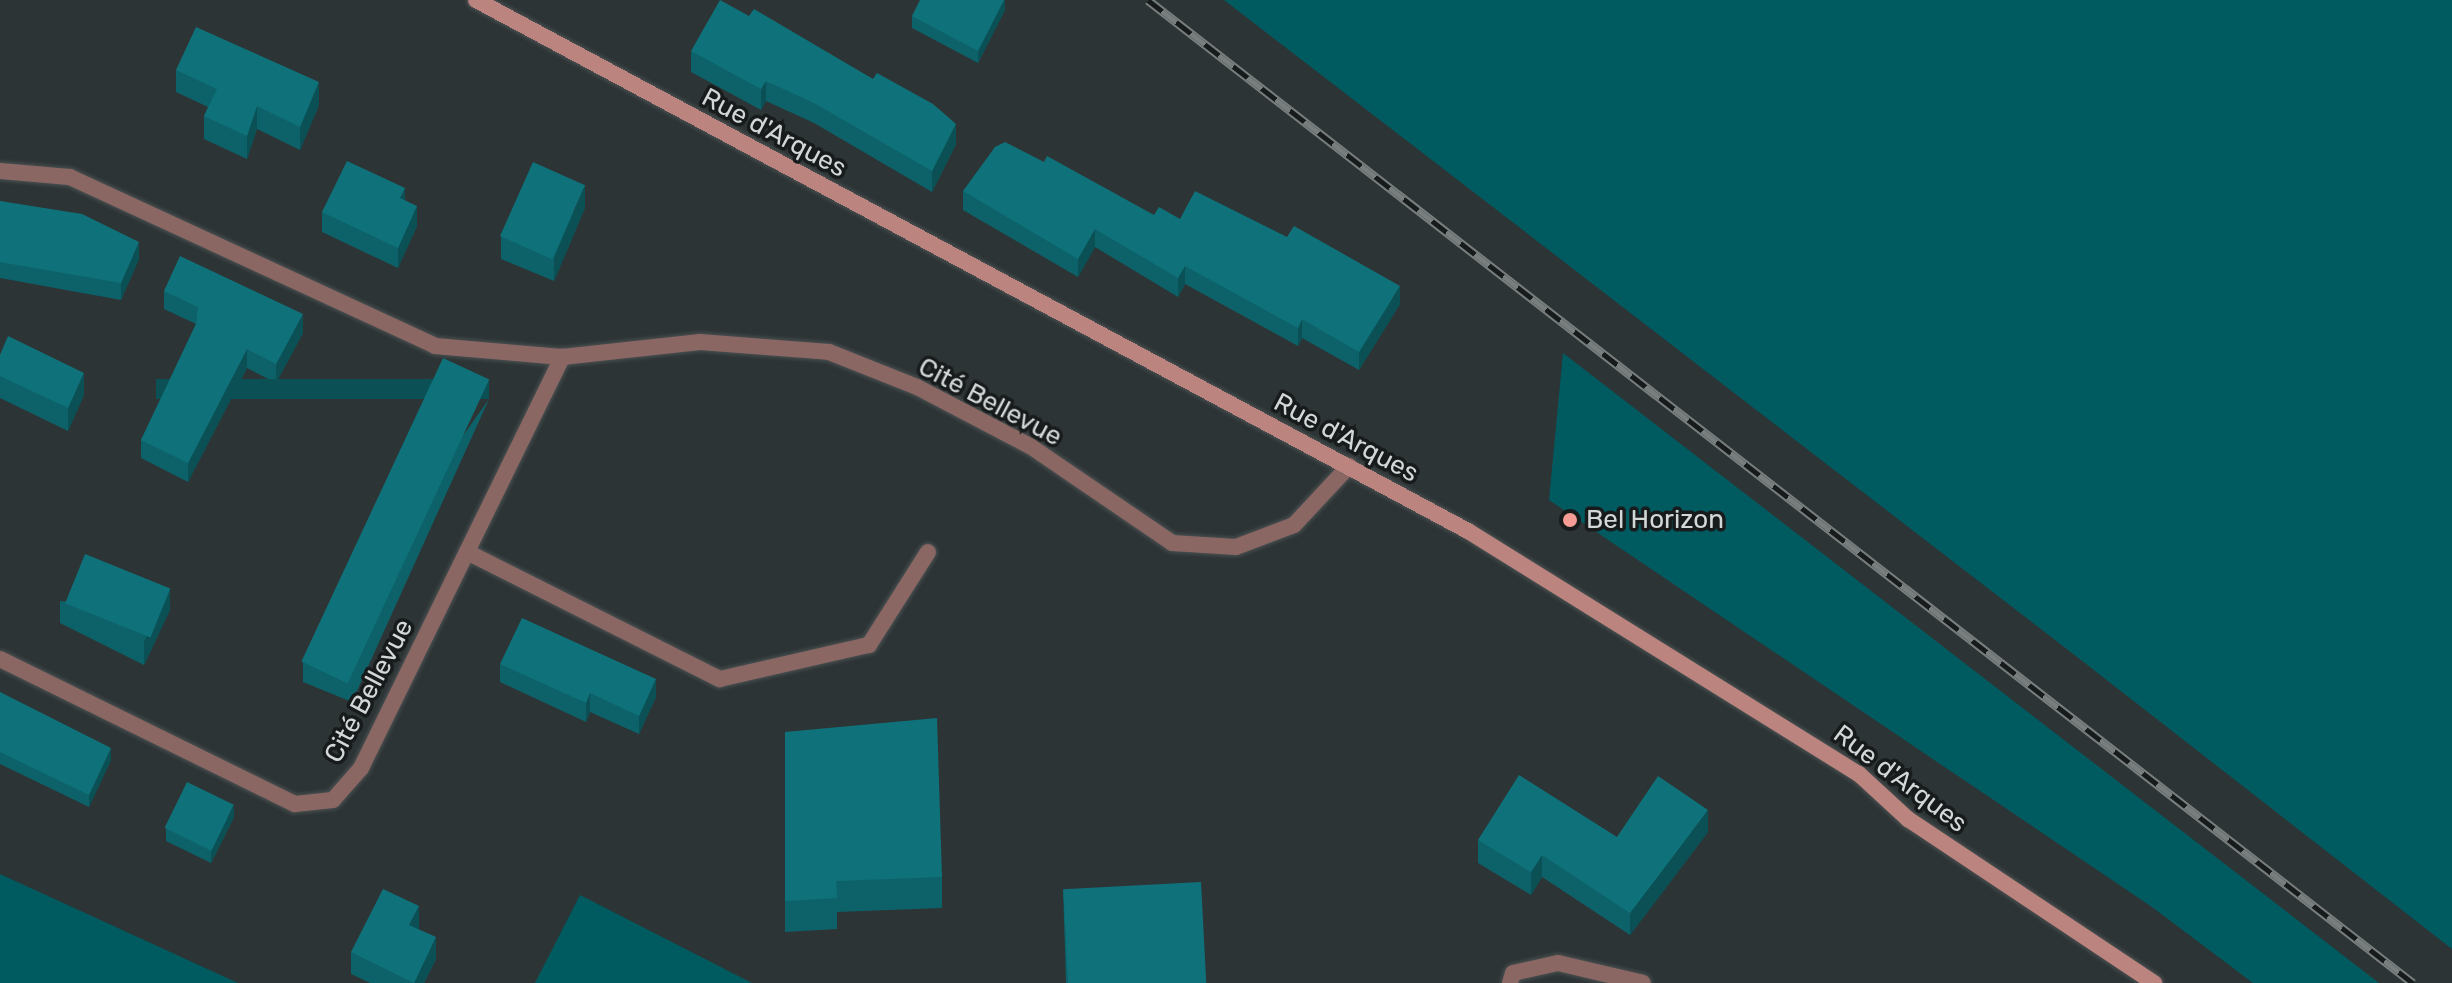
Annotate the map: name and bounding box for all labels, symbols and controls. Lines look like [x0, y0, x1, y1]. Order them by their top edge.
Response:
street label: Rue d'Arques [696, 82, 852, 184]
street label: Cité Bellevue [913, 351, 1067, 453]
street label: Rue d'Arques [1268, 387, 1424, 489]
place label: Bel Horizon [1586, 504, 1724, 536]
marker: Bel Horizon [1561, 511, 1579, 529]
street label: Cité Bellevue [318, 614, 420, 768]
street label: Rue d'Arques [1827, 719, 1973, 839]

